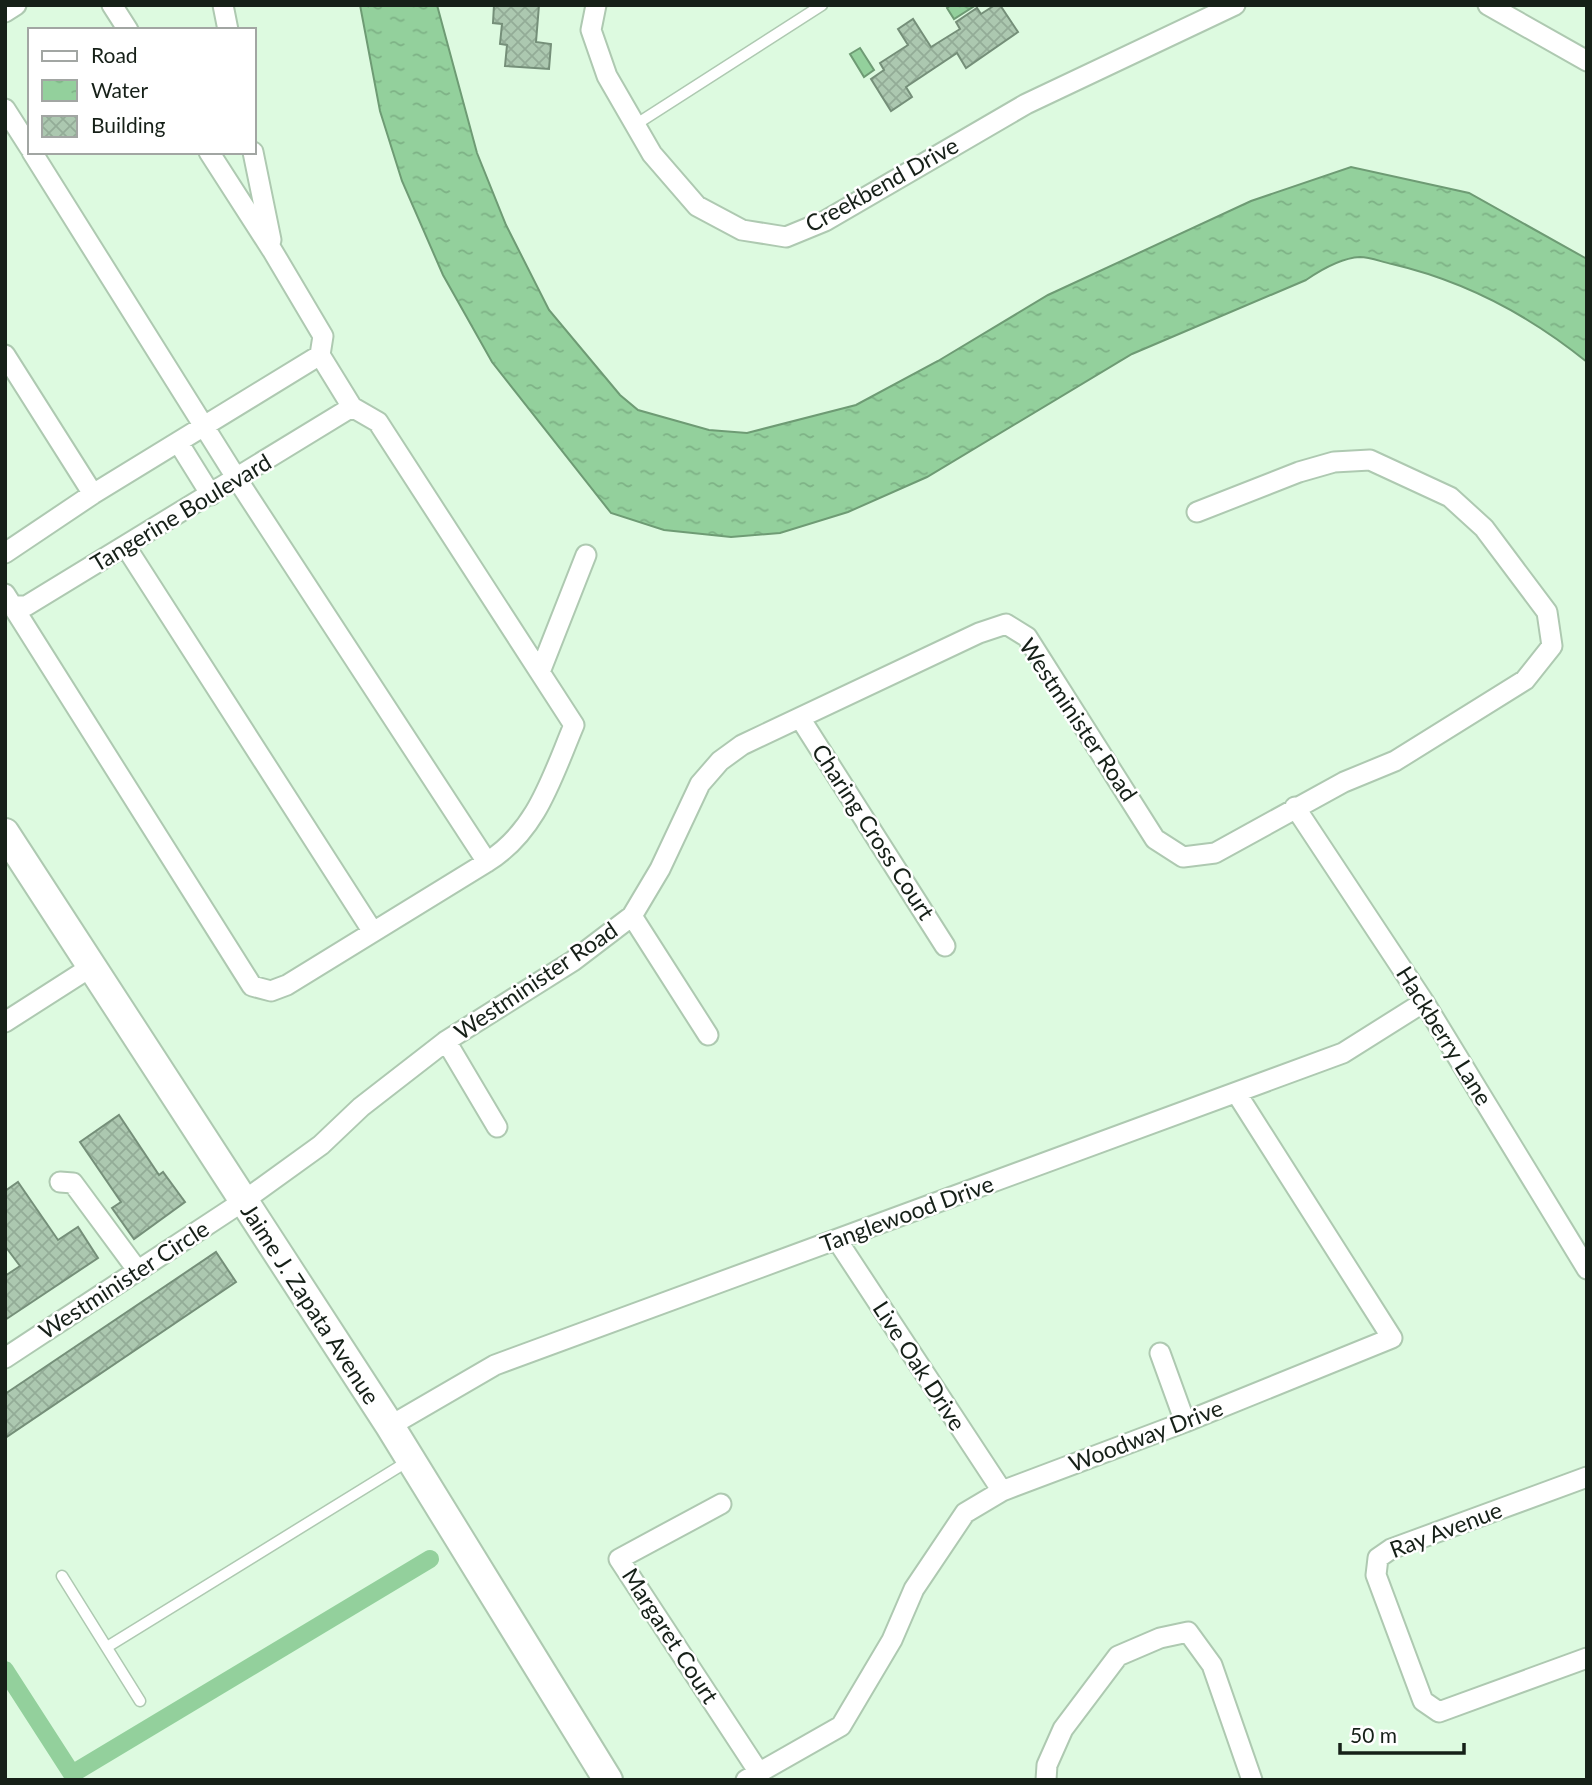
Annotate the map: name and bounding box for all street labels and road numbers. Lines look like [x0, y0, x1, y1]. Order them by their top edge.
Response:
street label: Creekbend Drive [800, 131, 963, 238]
street label: Tangerine Boulevard [85, 447, 276, 577]
street label: Westminister Road [1014, 633, 1144, 806]
street label: Charing Cross Court [807, 738, 942, 925]
street label: Westminister Road [449, 915, 622, 1045]
street label: Hackberry Lane [1391, 961, 1499, 1110]
street label: Tanglewood Drive [816, 1169, 997, 1257]
street label: Jaime J. Zapata Avenue [235, 1198, 386, 1409]
street label: Westminister Circle [33, 1214, 214, 1345]
street label: Live Oak Drive [868, 1295, 972, 1436]
street label: Woodway Drive [1065, 1393, 1227, 1477]
street label: Ray Avenue [1386, 1495, 1506, 1563]
street label: Margaret Court [617, 1563, 725, 1709]

